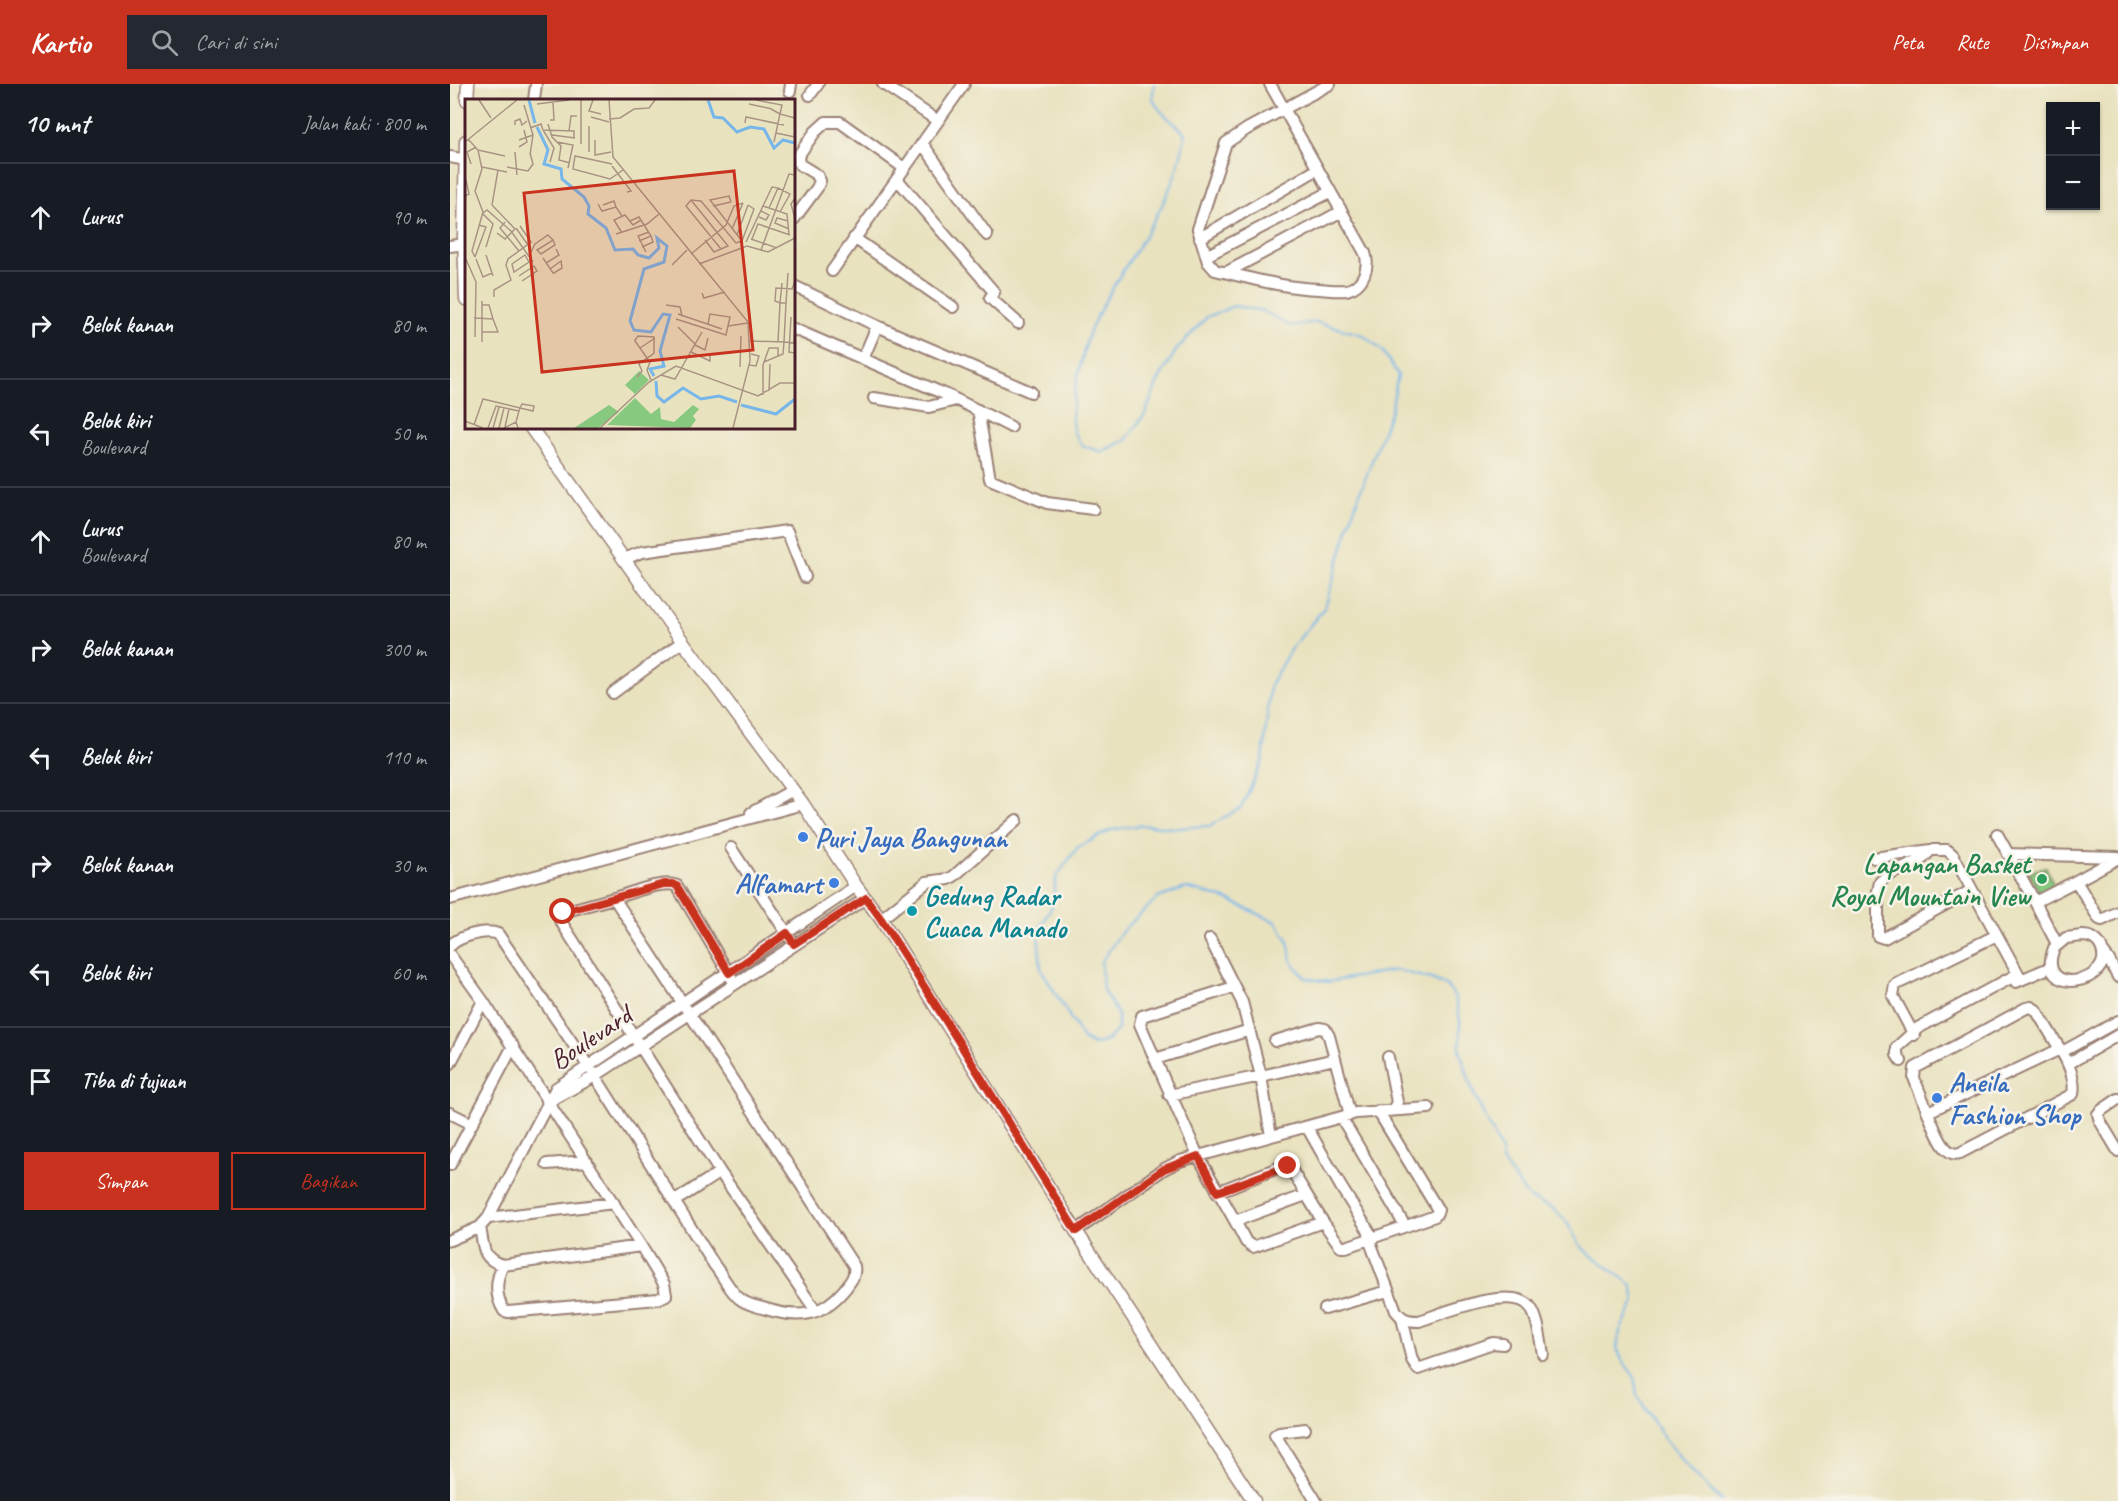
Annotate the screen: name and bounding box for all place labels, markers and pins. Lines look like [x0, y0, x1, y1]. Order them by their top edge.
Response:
place label: Puri Jaya Bangunan [815, 820, 1009, 856]
marker: Puri Jaya Bangunan [796, 830, 810, 844]
place label: Lapangan Basket Royal Mountain View [1830, 846, 2033, 913]
place label: Alfamart [735, 866, 826, 901]
marker: Lapangan Basket Royal Mountain View [2035, 872, 2049, 886]
marker: Alfamart [827, 876, 841, 890]
place label: Gedung Radar Cuaca Manado [924, 878, 1068, 945]
marker: Gedung Radar Cuaca Manado [905, 904, 919, 918]
place label: Aneila Fashion Shop [1949, 1065, 2083, 1132]
marker: Aneila Fashion Shop [1930, 1091, 1944, 1105]

